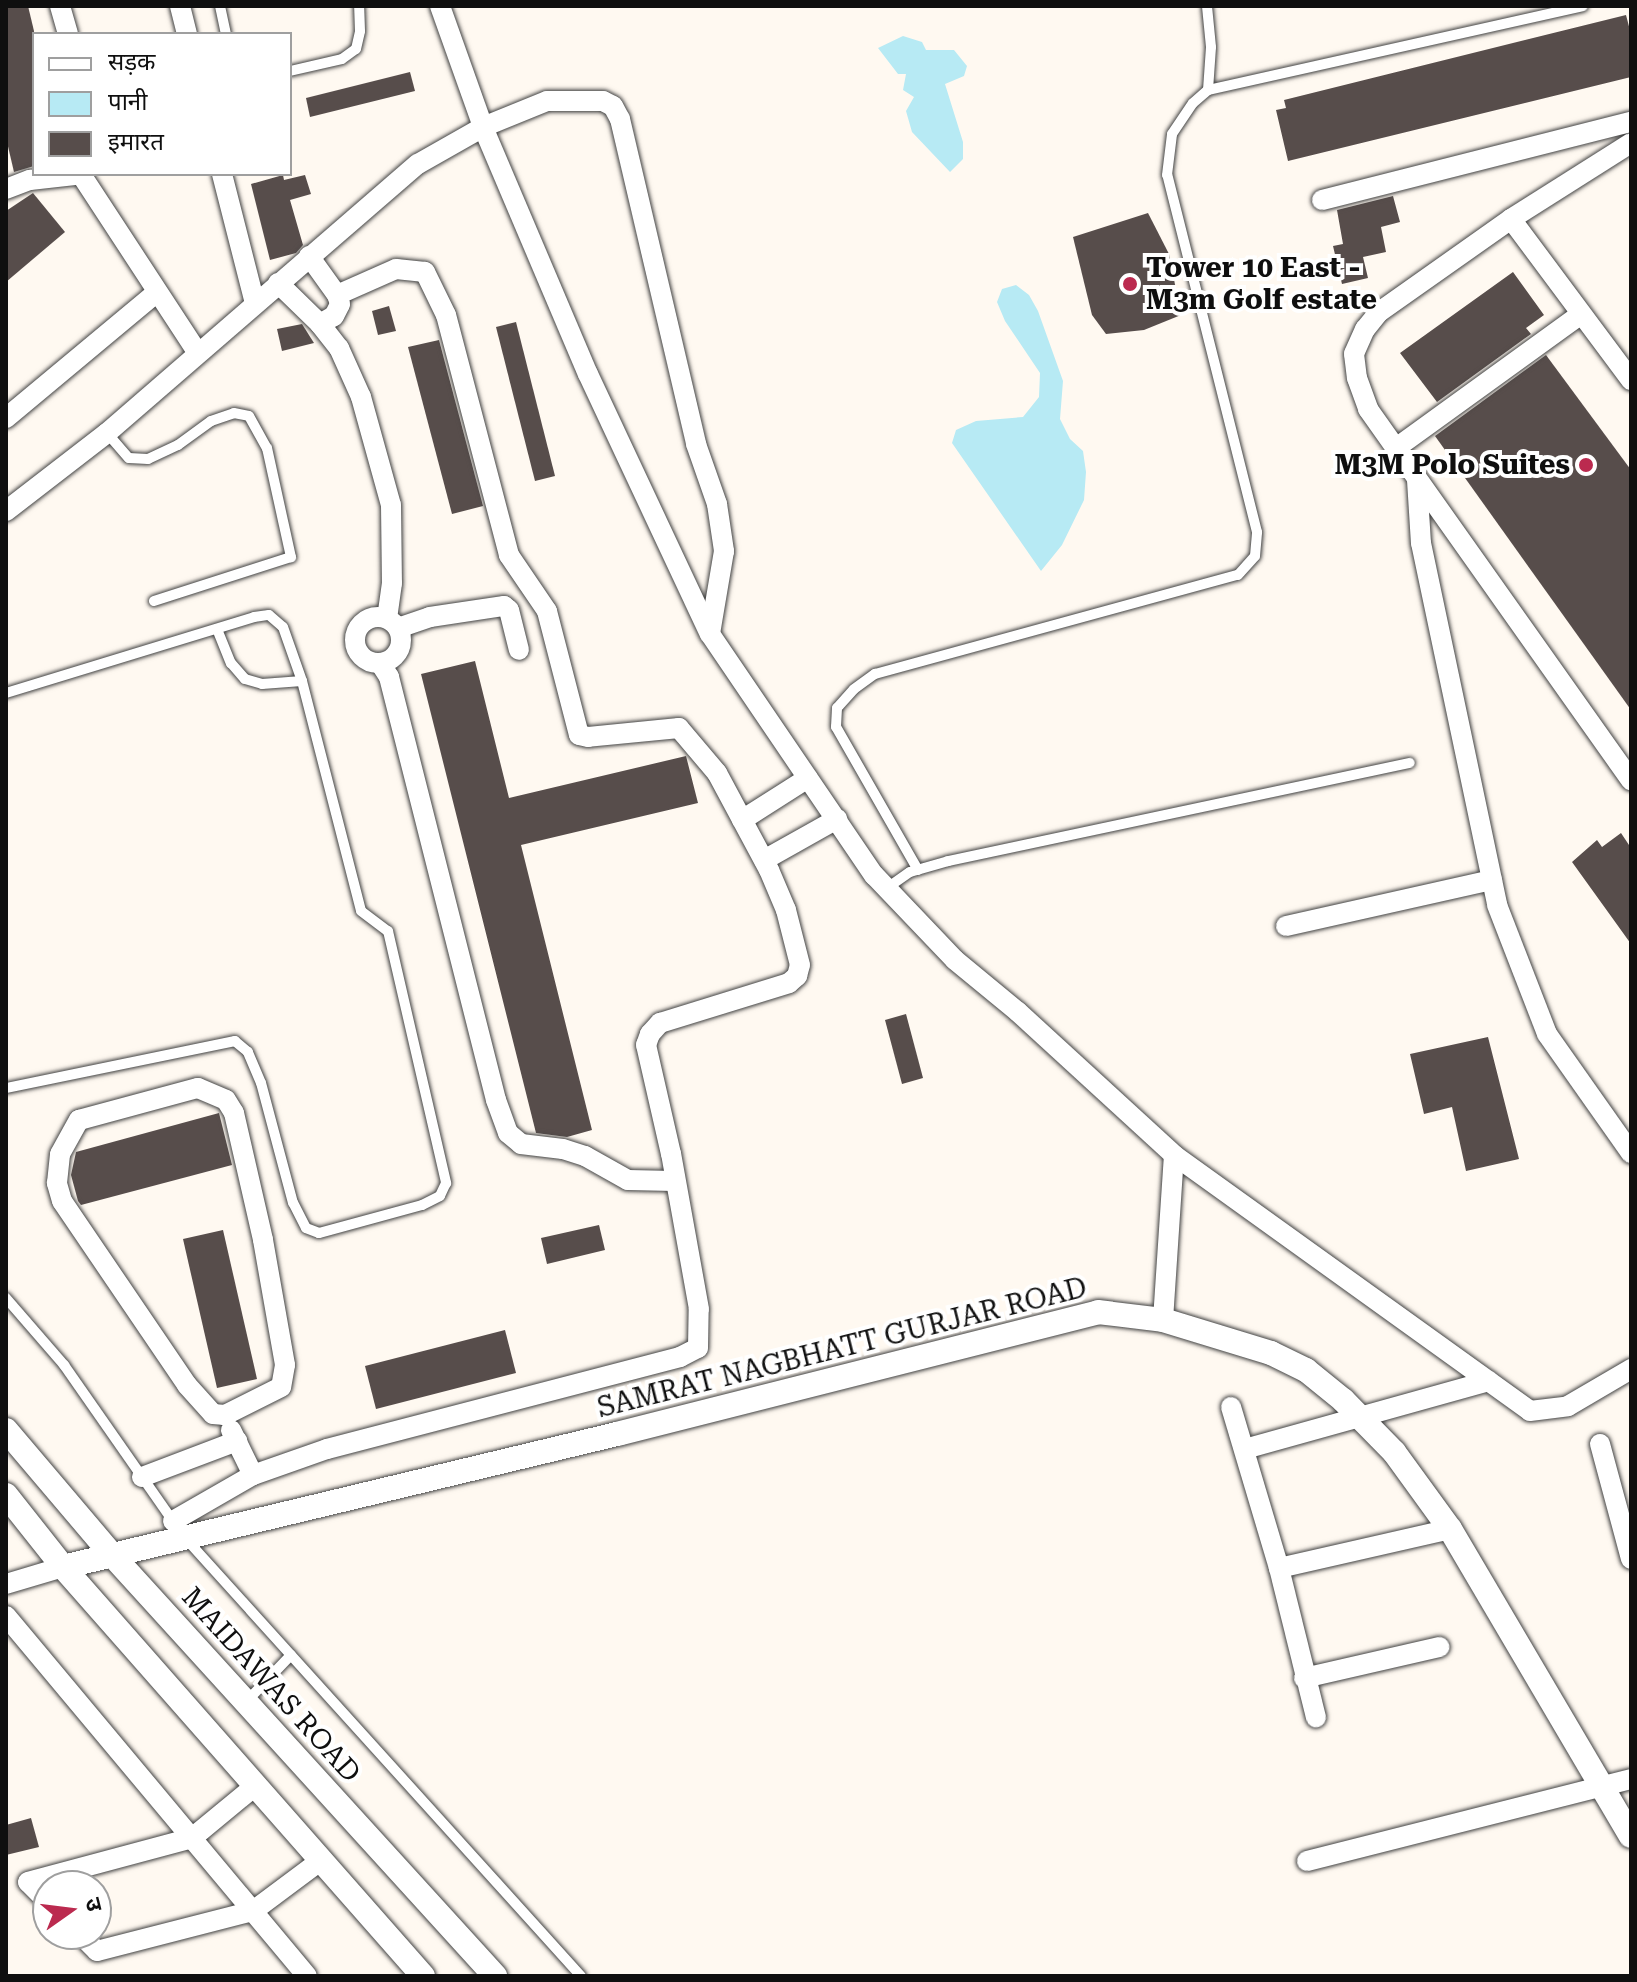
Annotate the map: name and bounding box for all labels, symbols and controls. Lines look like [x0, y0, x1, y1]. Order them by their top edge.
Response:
legend [32, 32, 292, 176]
text: सड़क [108, 48, 156, 76]
text: पानी [108, 88, 147, 116]
text: इमारत [108, 128, 164, 156]
place label: Tower 10 East - M3m Golf estate [1146, 251, 1377, 317]
marker: Tower 10 East - M3m Golf estate [1121, 275, 1139, 293]
place label: M3M Polo Suites [1335, 448, 1570, 482]
marker: M3M Polo Suites [1577, 456, 1595, 474]
street label: SAMRAT NAGBHATT GURJAR ROAD [594, 1271, 1090, 1425]
street label: MAIDAWAS ROAD [175, 1581, 367, 1789]
north arrow [32, 1870, 112, 1950]
text: उ [80, 1895, 108, 1914]

